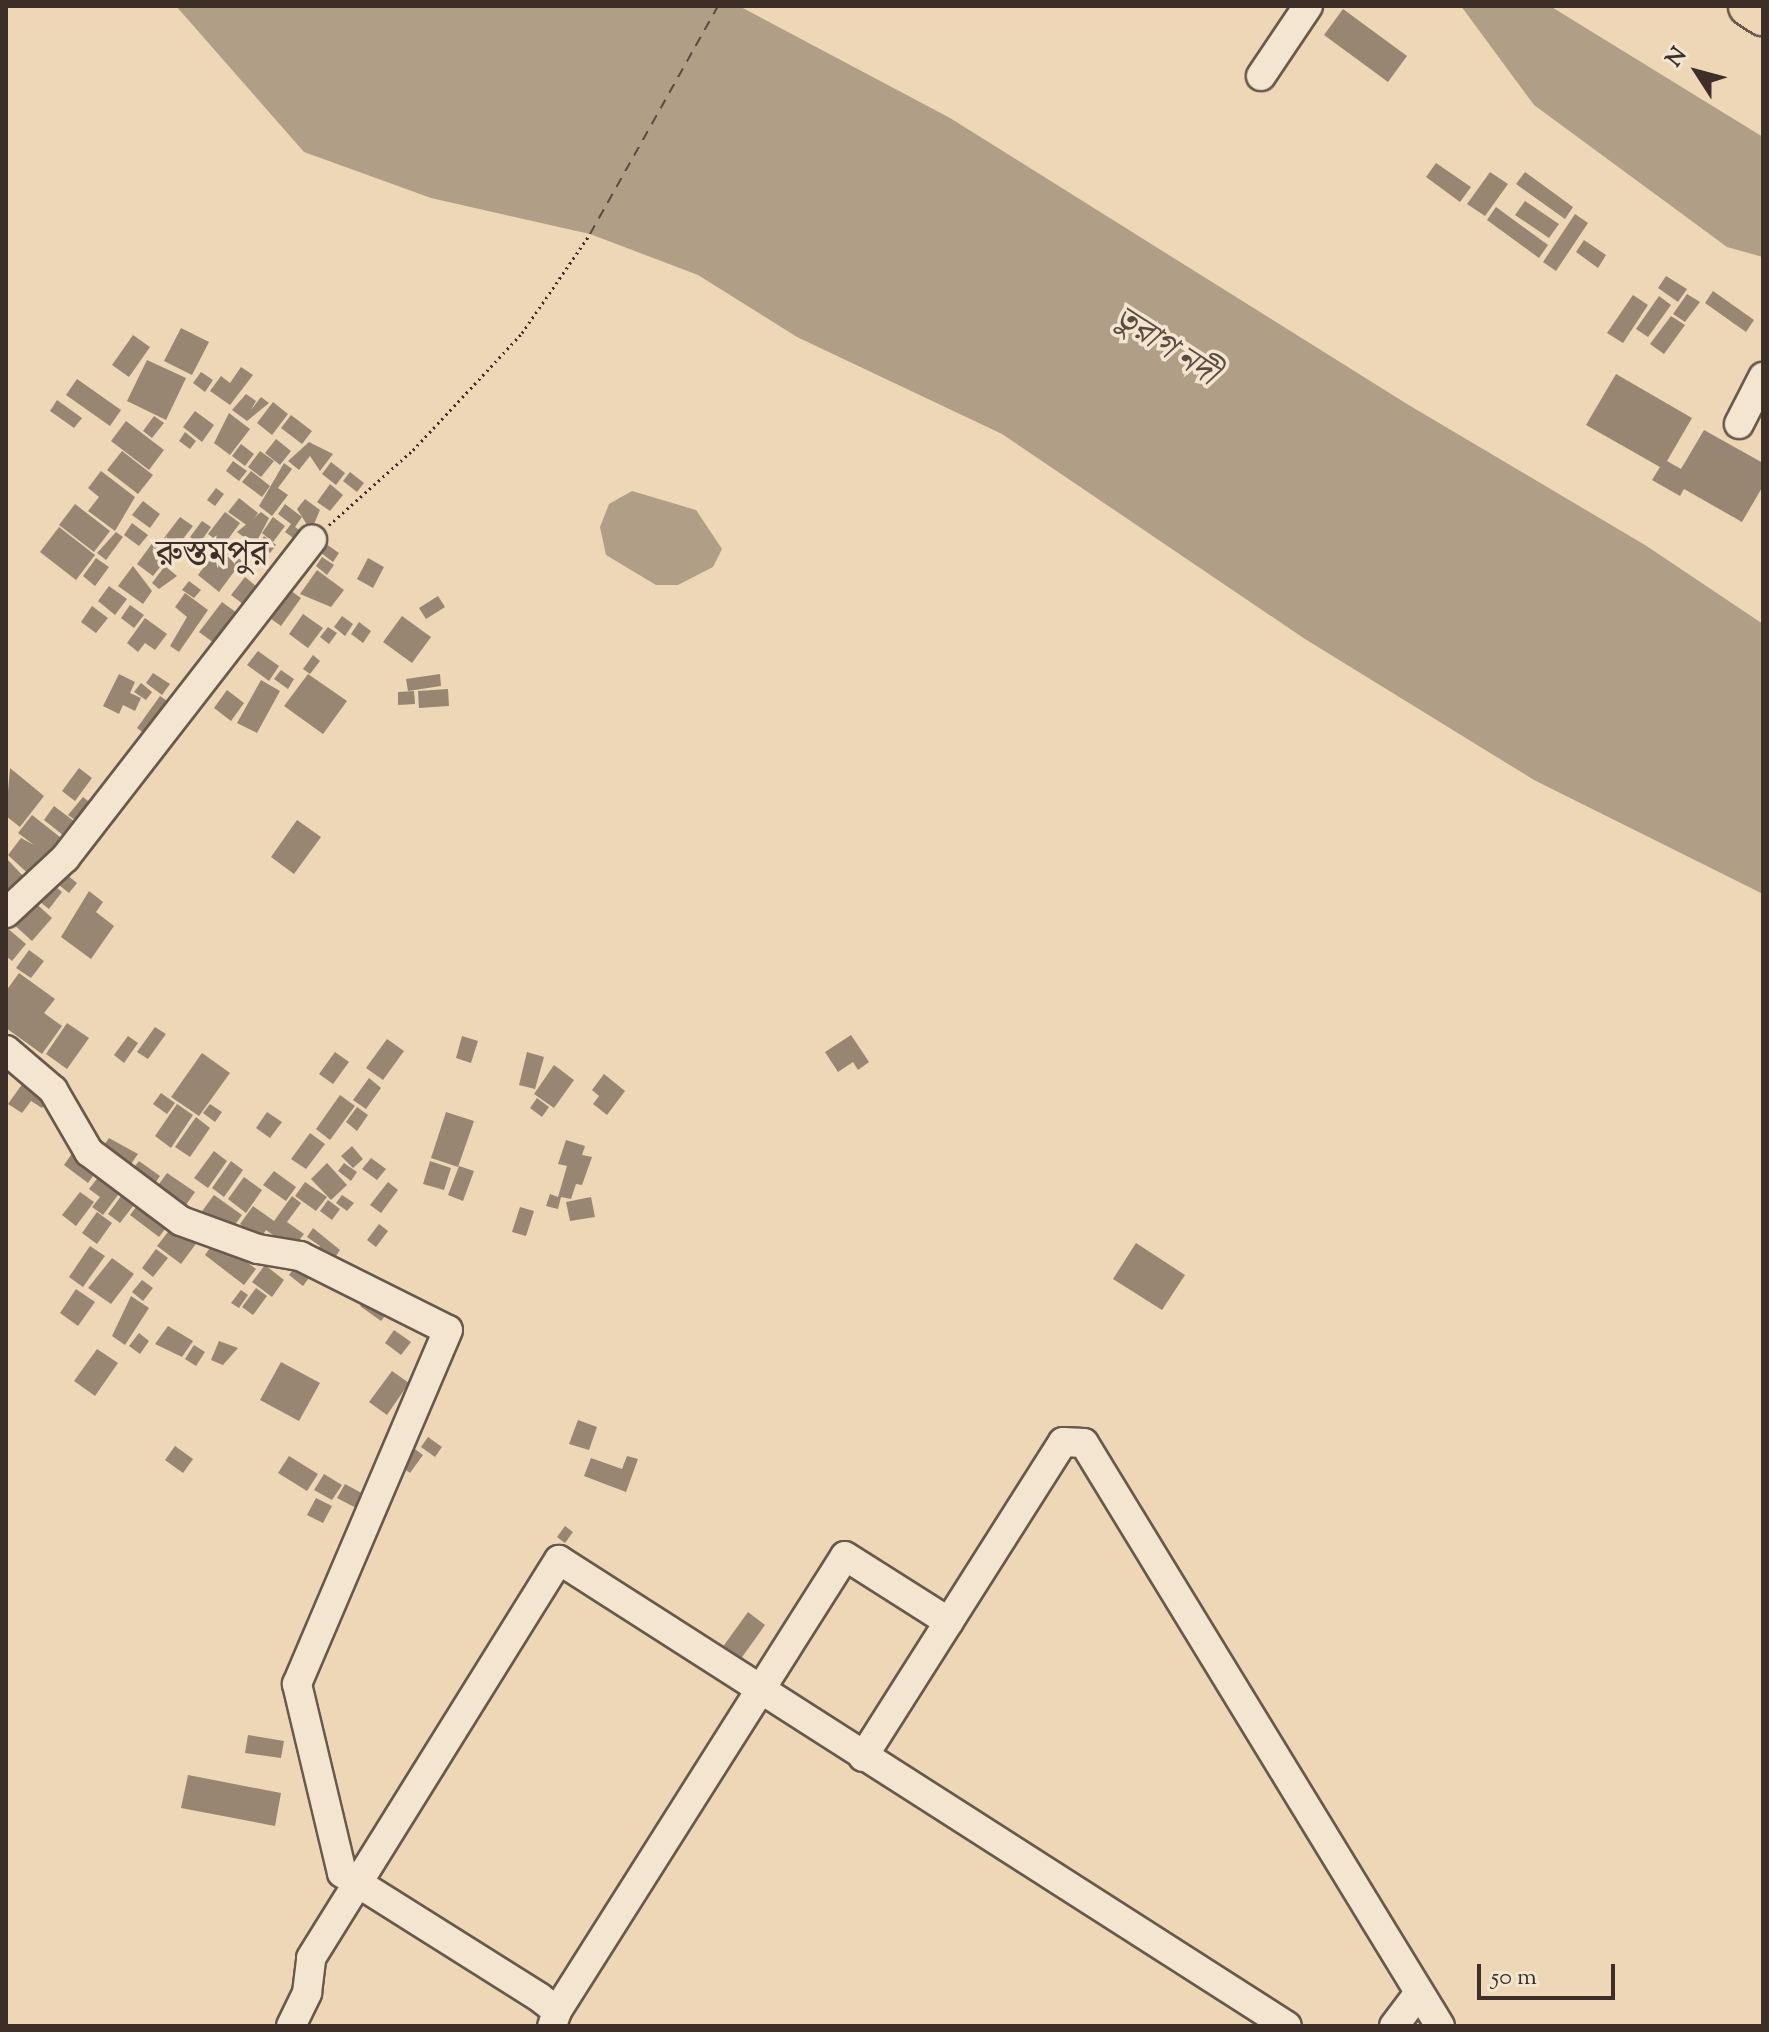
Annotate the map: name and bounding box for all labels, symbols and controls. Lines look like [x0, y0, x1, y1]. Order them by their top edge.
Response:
north arrow [1657, 32, 1737, 112]
text: N [1659, 41, 1696, 74]
water label: তুরাগ নদী [1106, 299, 1224, 395]
district label: রুস্তমপুর [156, 535, 268, 579]
scale bar [1481, 1948, 1619, 1998]
text: 50 m [1491, 1961, 1537, 1995]

